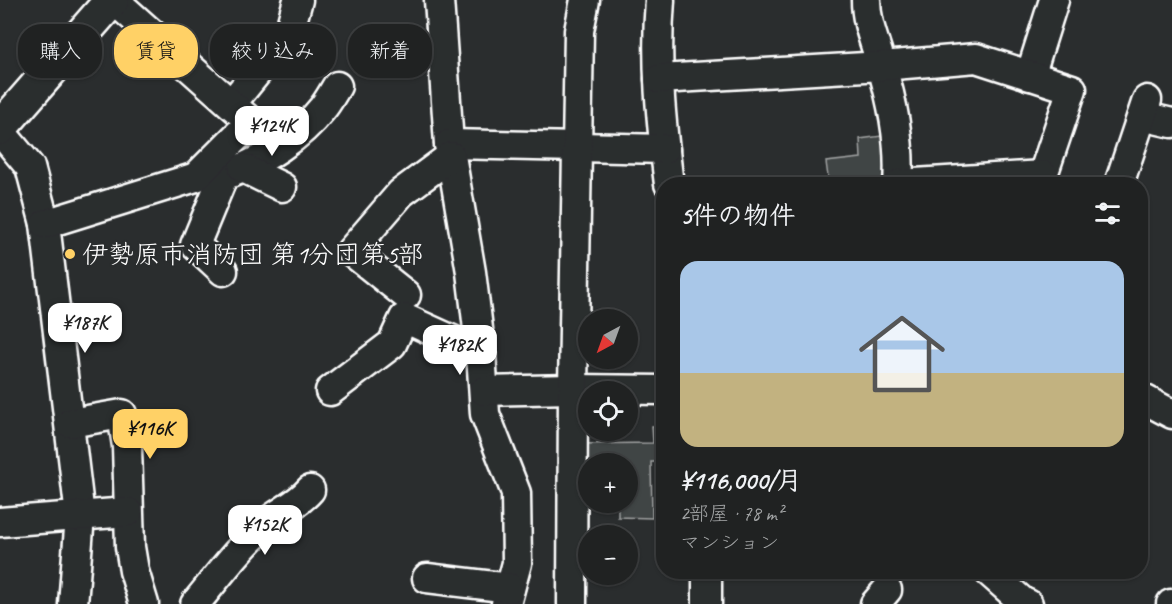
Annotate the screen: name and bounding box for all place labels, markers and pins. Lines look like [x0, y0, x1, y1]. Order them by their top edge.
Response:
pin: ¥124K [230, 106, 314, 157]
place label: 伊勢原市消防団 第1分団第5部 [82, 238, 424, 271]
marker: 伊勢原市消防団 第1分団第5部 [63, 247, 77, 261]
pin: ¥187K [43, 303, 127, 354]
pin: ¥182K [418, 325, 502, 376]
pin: ¥116K [108, 409, 192, 460]
pin: ¥152K [223, 505, 307, 556]

